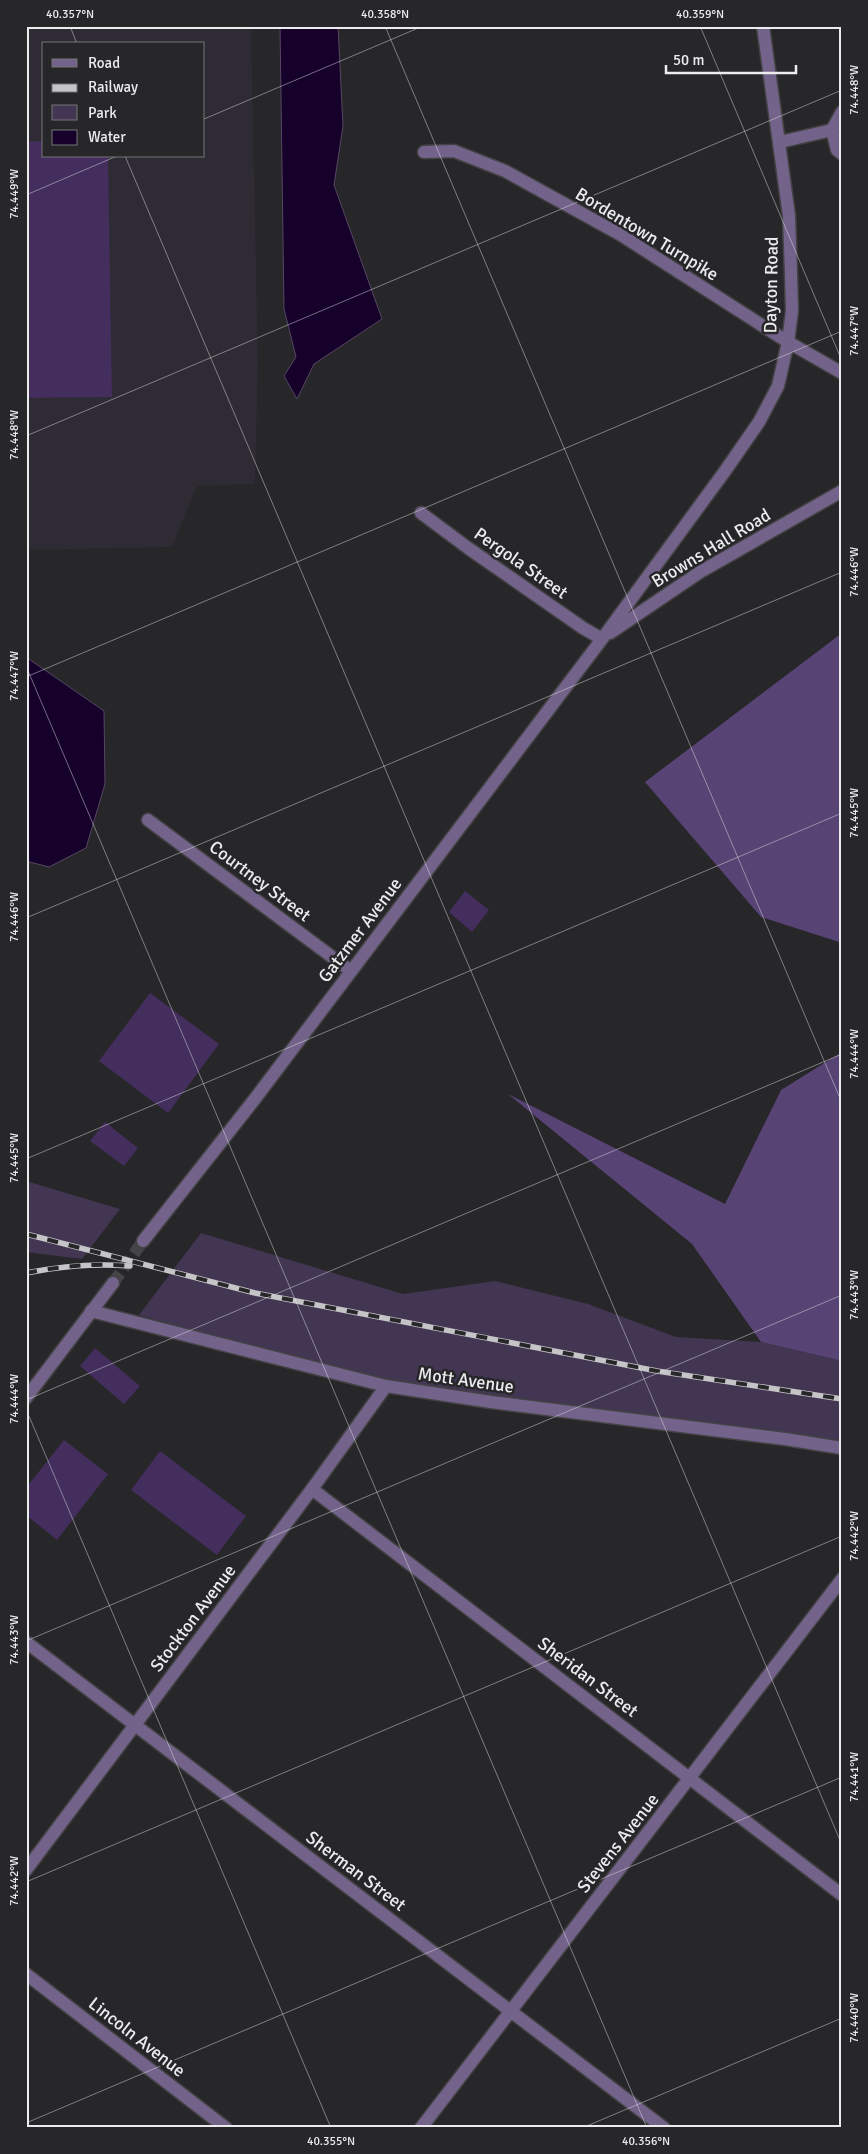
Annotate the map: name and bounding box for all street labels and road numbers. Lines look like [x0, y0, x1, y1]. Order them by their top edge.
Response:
street label: Bordentown Turnpike [572, 183, 722, 285]
street label: Dayton Road [759, 236, 783, 334]
street label: Browns Hall Road [648, 504, 774, 592]
street label: Pergola Street [470, 523, 572, 603]
street label: Courtney Street [205, 836, 315, 926]
street label: Gatzmer Avenue [313, 873, 407, 987]
street label: Mott Avenue [417, 1362, 515, 1398]
street label: Stockton Avenue [146, 1560, 240, 1676]
street label: Sheridan Street [533, 1632, 643, 1722]
street label: Stevens Avenue [572, 1789, 664, 1897]
street label: Sherman Street [302, 1826, 410, 1916]
street label: Lincoln Avenue [84, 1992, 190, 2082]

